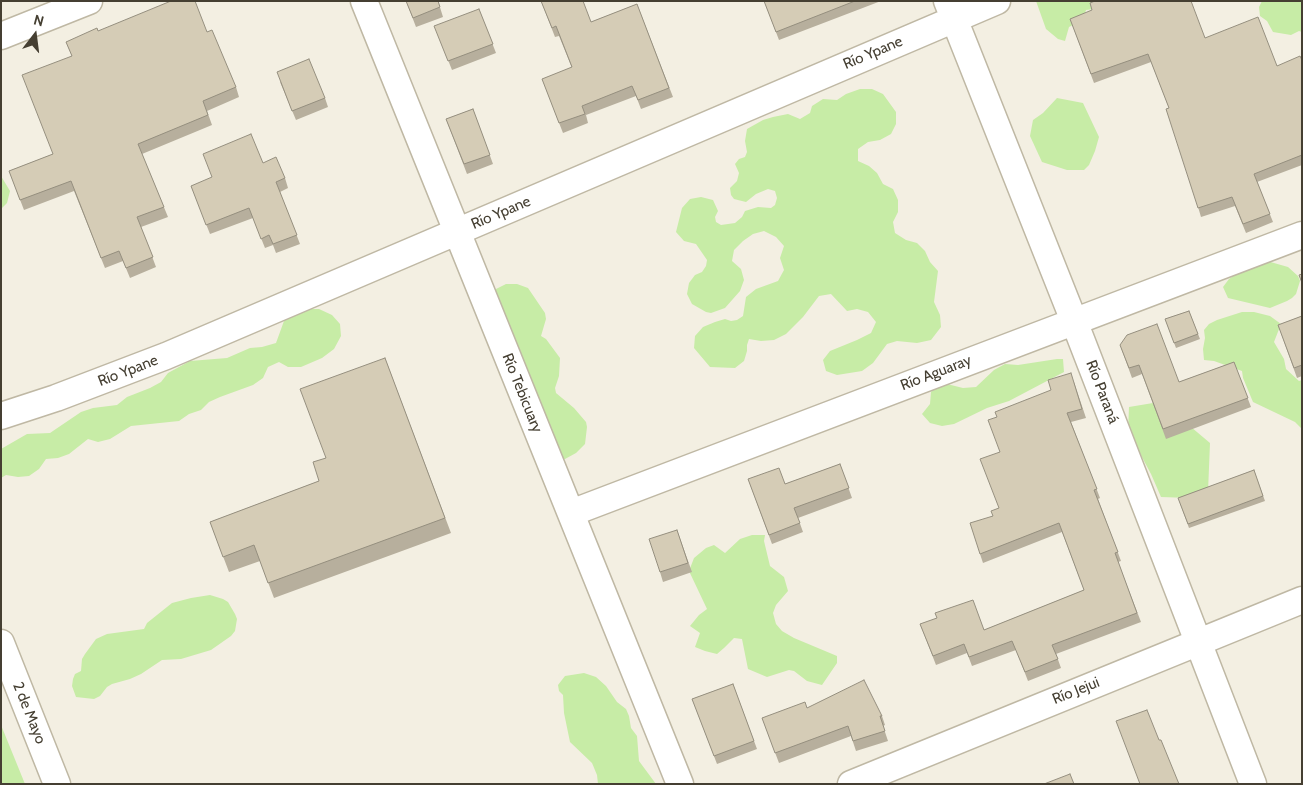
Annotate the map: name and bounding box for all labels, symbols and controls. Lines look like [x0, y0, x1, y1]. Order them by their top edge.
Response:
north arrow [10, 10, 60, 60]
text: N [32, 11, 46, 30]
street label: Río Ypane [841, 32, 905, 74]
street label: Río Ypane [469, 192, 533, 234]
street label: Río Ypane [95, 351, 161, 391]
street label: Río Tebicuary [498, 351, 546, 435]
street label: Río Aguaray [898, 351, 974, 395]
street label: Río Paraná [1082, 358, 1122, 426]
street label: Río Jejui [1050, 673, 1102, 709]
street label: 2 de Mayo [8, 679, 50, 747]

